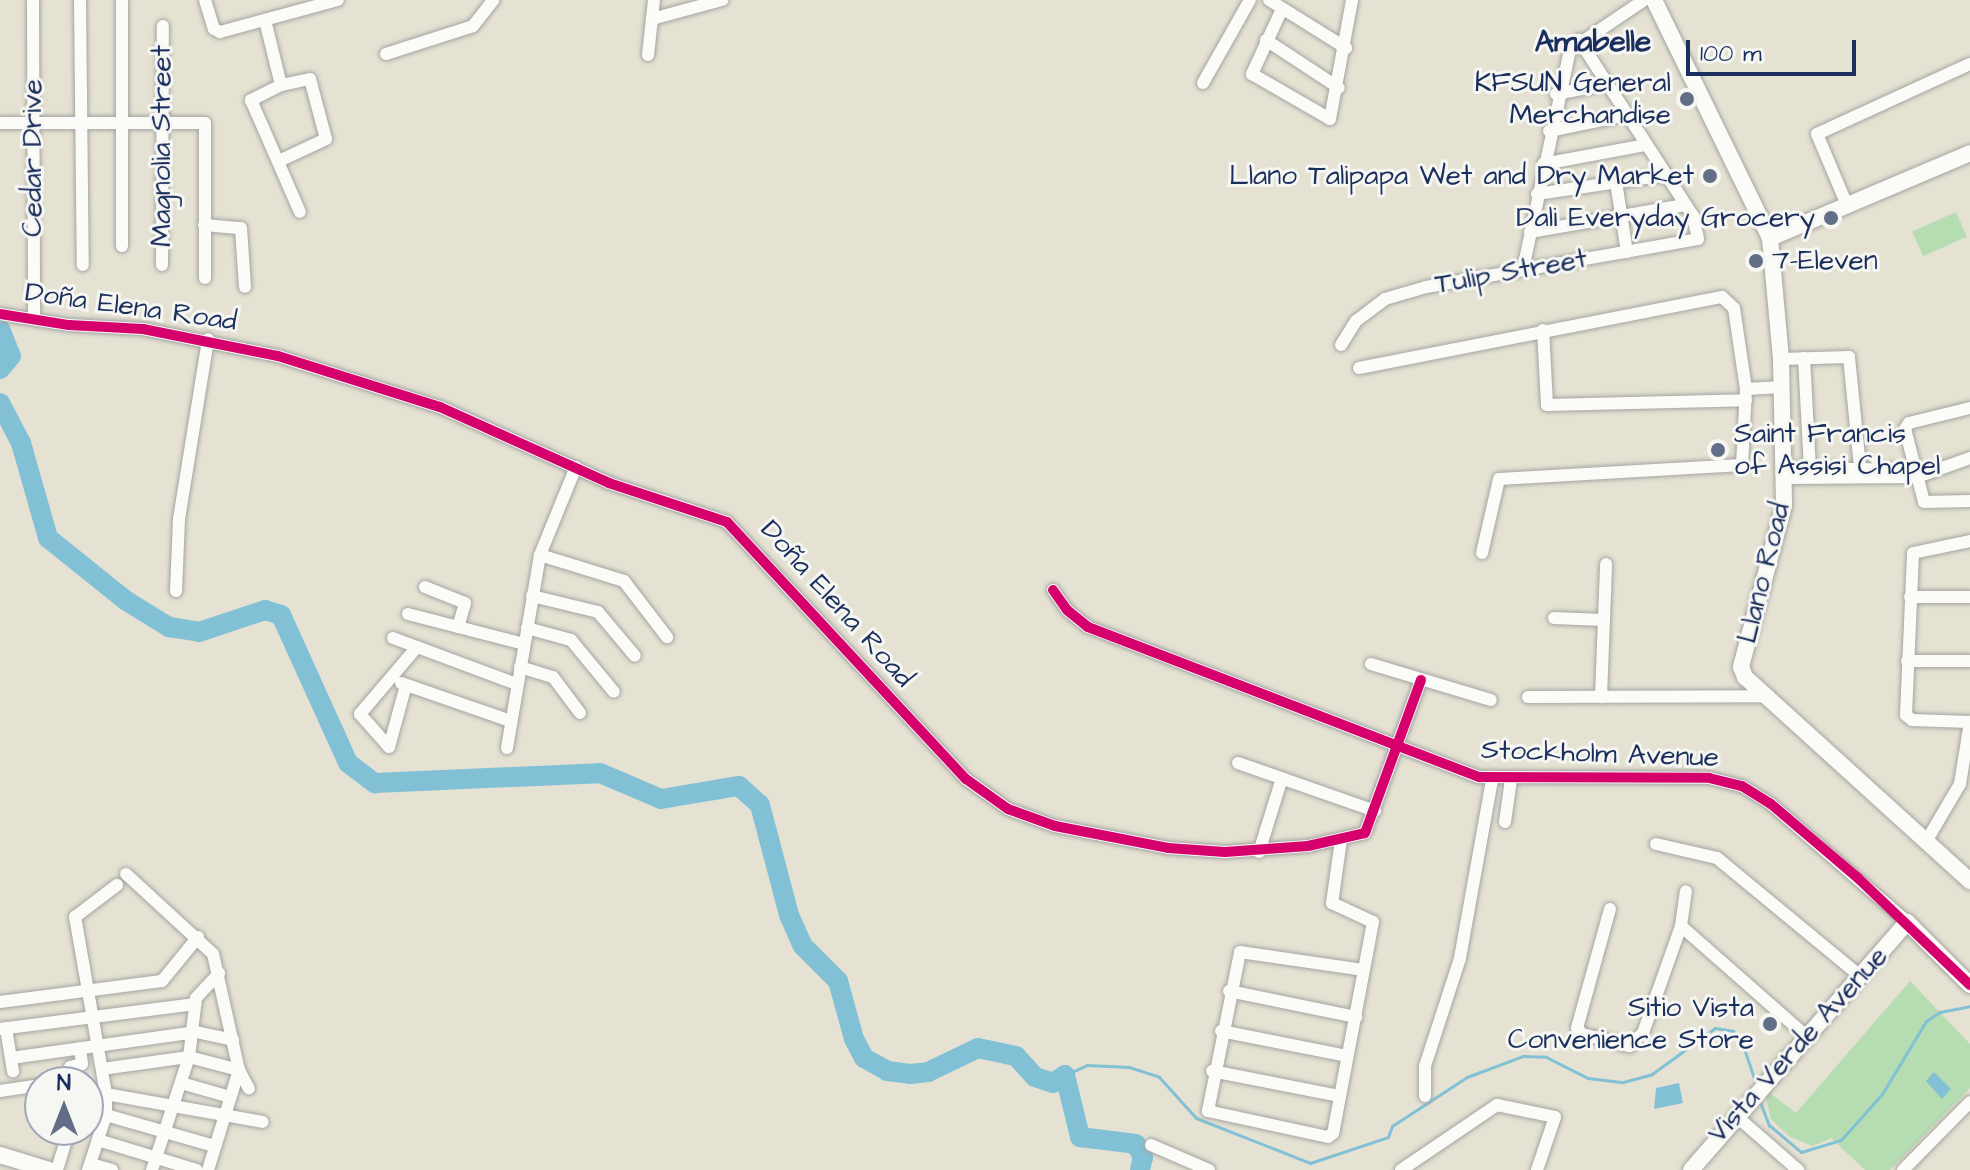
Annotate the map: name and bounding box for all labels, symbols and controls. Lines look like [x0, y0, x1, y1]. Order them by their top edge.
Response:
district label: Amabelle [1535, 24, 1651, 60]
scale bar [1690, 24, 1860, 74]
text: 100 m [1700, 37, 1762, 71]
street label: Magnolia Street [145, 45, 179, 247]
place label: KFSUN General Merchandise [1474, 66, 1671, 132]
street label: Cedar Drive [16, 79, 50, 237]
marker: KFSUN General Merchandise [1678, 90, 1696, 108]
place label: Llano Talipapa Wet and Dry Market [1229, 159, 1694, 193]
marker: Llano Talipapa Wet and Dry Market [1701, 167, 1719, 185]
place label: Dali Everyday Grocery [1516, 201, 1815, 235]
marker: Dali Everyday Grocery [1822, 209, 1840, 227]
street label: Tulip Street [1433, 242, 1589, 302]
place label: 7-Eleven [1772, 244, 1878, 278]
marker: 7-Eleven [1747, 252, 1765, 270]
street label: Doña Elena Road [23, 276, 239, 338]
place label: Saint Francis of Assisi Chapel [1734, 417, 1940, 483]
marker: Saint Francis of Assisi Chapel [1709, 441, 1727, 459]
street label: Llano Road [1730, 499, 1798, 647]
street label: Doña Elena Road [753, 514, 921, 694]
street label: Stockholm Avenue [1480, 733, 1720, 775]
street label: Vista Verde Avenue [1701, 940, 1895, 1150]
place label: Sitio Vista Convenience Store [1508, 991, 1754, 1057]
marker: Sitio Vista Convenience Store [1761, 1015, 1779, 1033]
north arrow [24, 1066, 104, 1146]
text: N [57, 1068, 71, 1099]

